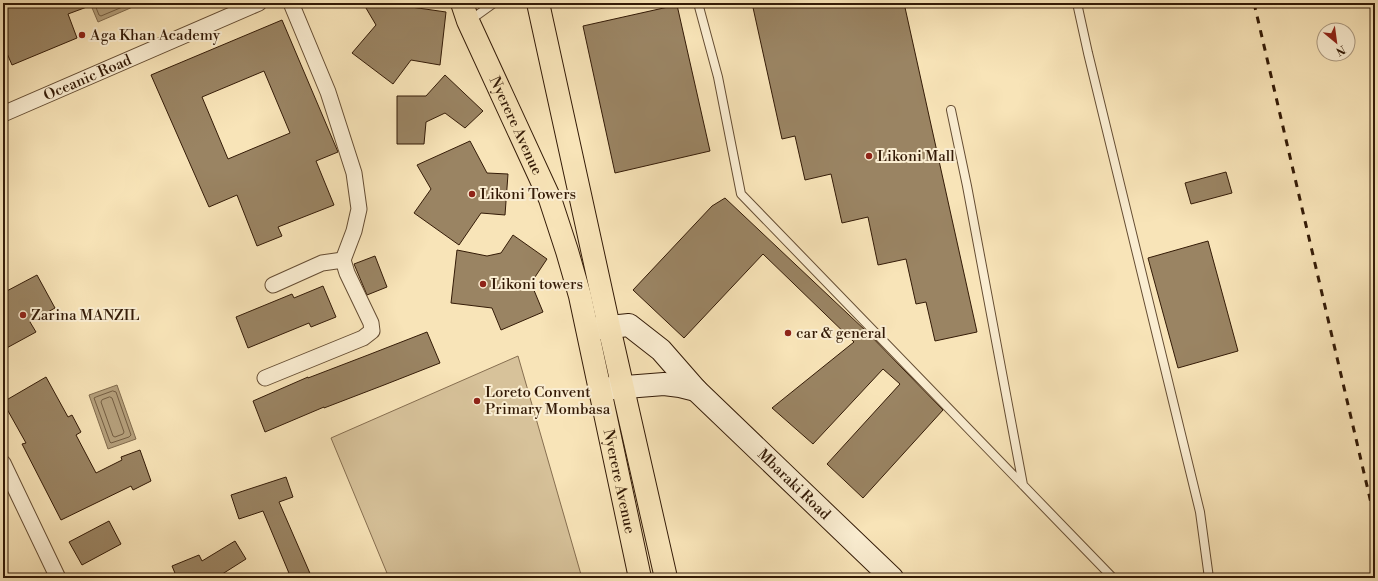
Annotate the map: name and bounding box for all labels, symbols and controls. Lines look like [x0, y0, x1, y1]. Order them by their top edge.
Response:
north arrow [1316, 22, 1356, 62]
place label: Aga Khan Academy [89, 26, 221, 45]
marker: Aga Khan Academy [77, 30, 87, 40]
text: N [1333, 42, 1348, 58]
street label: Oceanic Road [41, 50, 135, 105]
street label: Nyerere Avenue [485, 73, 547, 178]
place label: Likoni Mall [877, 147, 955, 166]
marker: Likoni Mall [864, 151, 874, 161]
place label: Likoni Towers [480, 185, 576, 204]
marker: Likoni Towers [467, 189, 477, 199]
place label: Likoni towers [491, 275, 583, 294]
marker: Likoni towers [478, 279, 488, 289]
place label: Zarina MANZIL [31, 306, 140, 325]
marker: Zarina MANZIL [18, 310, 28, 320]
place label: car & general [796, 324, 887, 343]
marker: car & general [783, 328, 793, 338]
place label: Loreto Convent Primary Mombasa [485, 383, 611, 419]
marker: Loreto Convent Primary Mombasa [472, 396, 482, 406]
street label: Nyerere Avenue [599, 428, 639, 535]
street label: Mbaraki Road [753, 445, 835, 524]

